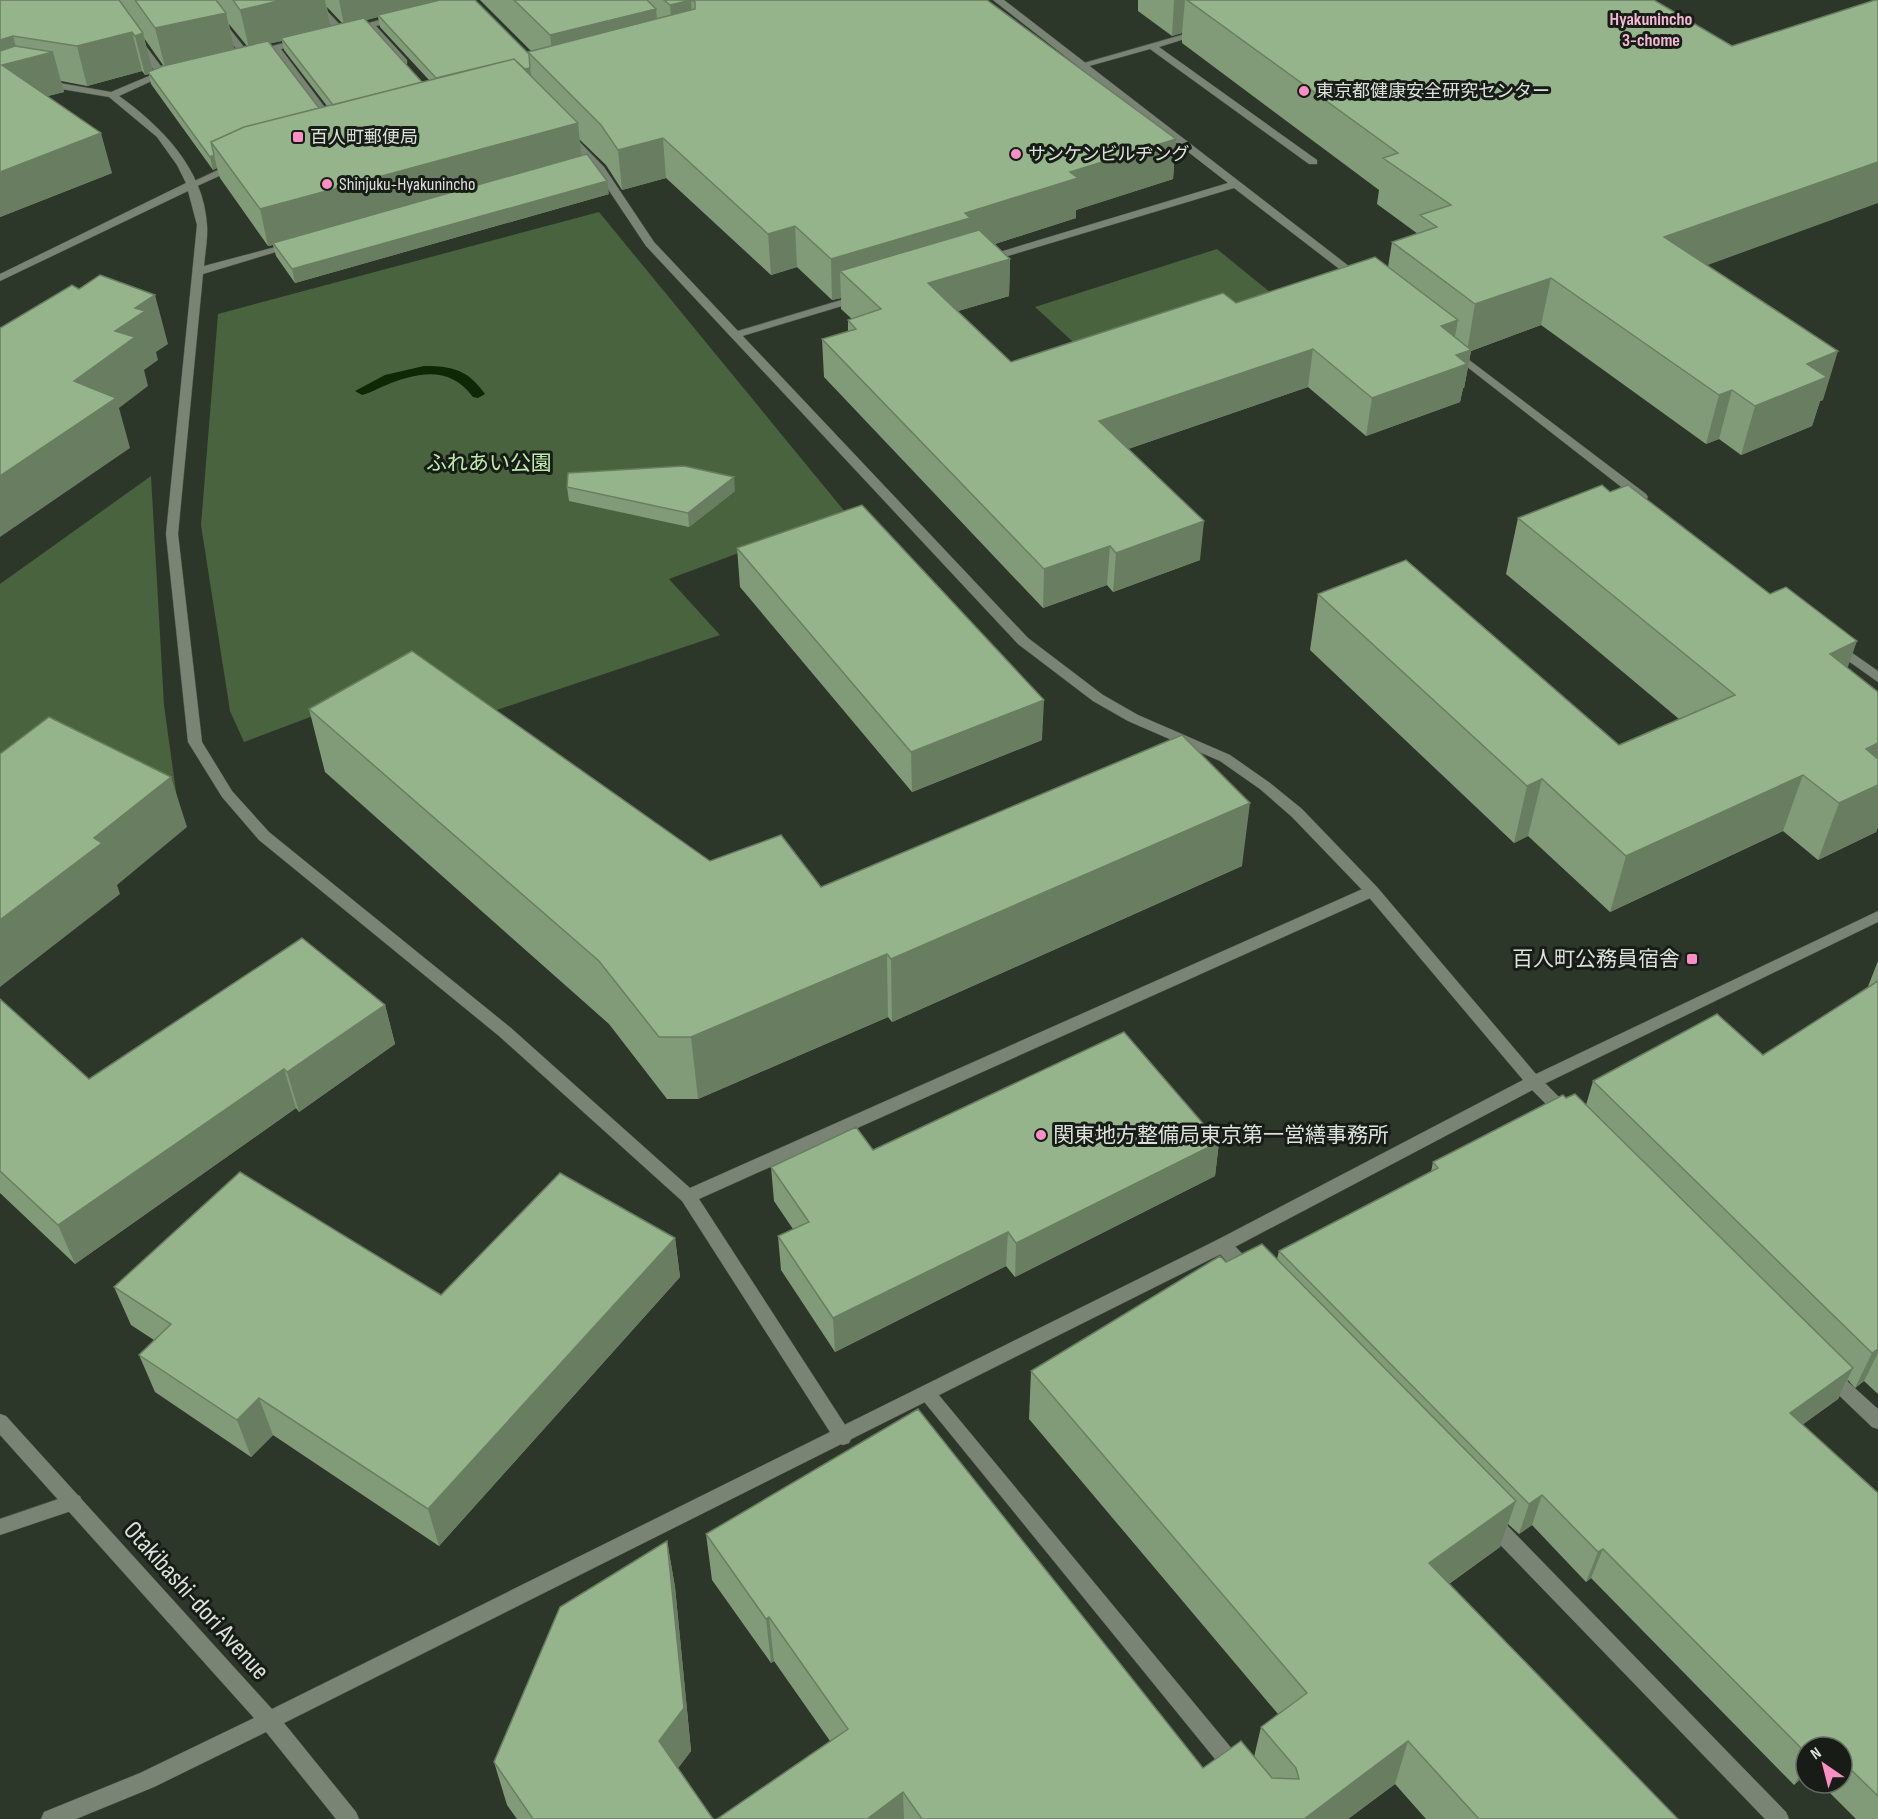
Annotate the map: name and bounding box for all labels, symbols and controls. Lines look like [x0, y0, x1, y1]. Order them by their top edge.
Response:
district label: Hyakunincho 3-chome [1610, 9, 1693, 51]
place label: 東京都健康安全研究センター [1316, 81, 1550, 102]
marker: 東京都健康安全研究センター [1297, 84, 1311, 98]
place label: 百人町郵便局 [310, 127, 418, 148]
marker: 百人町郵便局 [291, 130, 305, 144]
place label: サンケンビルヂング [1028, 144, 1189, 165]
marker: サンケンビルヂング [1009, 147, 1023, 161]
place label: Shinjuku-Hyakunincho [339, 174, 476, 195]
marker: Shinjuku-Hyakunincho [320, 177, 334, 191]
park label: ふれあい公園 [426, 451, 552, 476]
place label: 百人町公務員宿舎 [1512, 947, 1680, 972]
marker: 百人町公務員宿舎 [1685, 952, 1699, 966]
place label: 関東地方整備局東京第一営繕事務所 [1053, 1123, 1389, 1148]
marker: 関東地方整備局東京第一営繕事務所 [1034, 1128, 1048, 1142]
street label: Otakibashi-dori Avenue [117, 1515, 275, 1687]
north arrow [1794, 1735, 1854, 1795]
text: N [1807, 1744, 1825, 1764]

